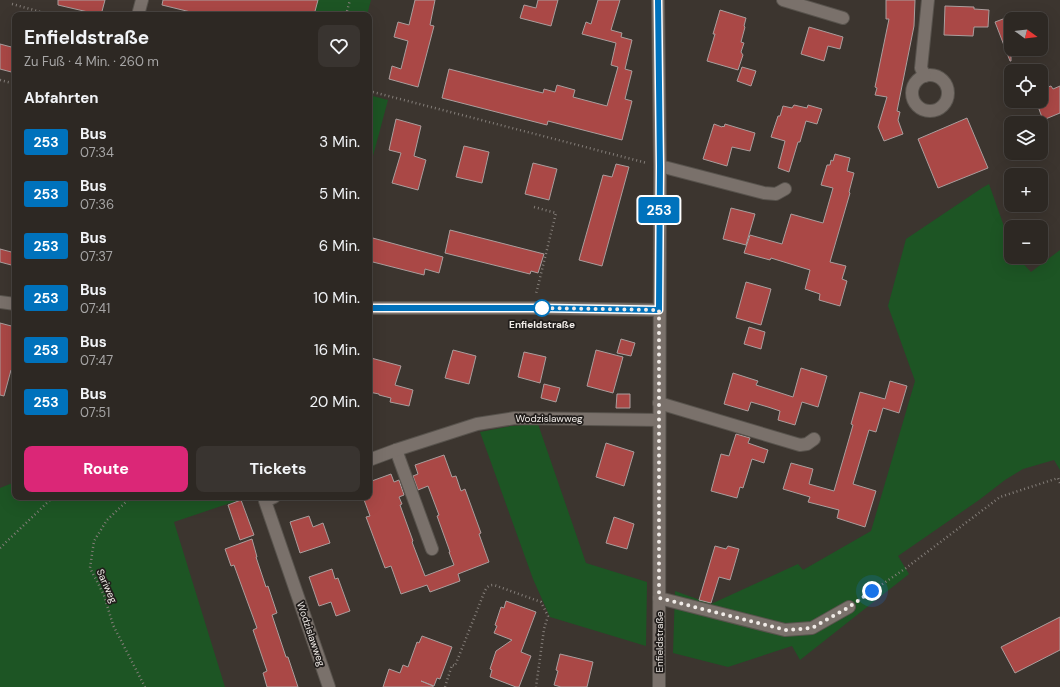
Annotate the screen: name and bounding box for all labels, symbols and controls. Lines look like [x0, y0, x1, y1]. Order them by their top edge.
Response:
north arrow [1004, 12, 1048, 56]
map controls [1004, 12, 1048, 264]
text: Enfieldstraße [24, 25, 149, 50]
button: heart [318, 25, 360, 67]
text: Zu Fuß · 4 Min. · 260 m [24, 53, 159, 70]
button: locate [1004, 64, 1048, 108]
text: Abfahrten [24, 88, 99, 108]
button: layers [1004, 116, 1048, 160]
text: Bus [80, 124, 107, 144]
text: 3 Min. [319, 132, 360, 152]
text: 253 [33, 133, 59, 151]
text: 07:34 [80, 144, 114, 161]
button: + [1004, 168, 1048, 212]
text: Bus [80, 176, 107, 196]
text: 5 Min. [319, 184, 360, 204]
text: 253 [33, 185, 59, 203]
text: 07:36 [80, 196, 114, 213]
line badge: 253 [636, 197, 682, 223]
text: 253 [646, 201, 672, 219]
button: − [1004, 220, 1048, 264]
text: Bus [80, 228, 107, 248]
text: 6 Min. [319, 236, 360, 256]
text: 253 [33, 237, 59, 255]
text: 07:37 [80, 248, 113, 265]
text: Bus [80, 280, 107, 300]
text: 10 Min. [313, 288, 360, 308]
text: 253 [33, 289, 59, 307]
marker: Enfieldstraße [533, 299, 551, 317]
text: 07:41 [80, 300, 110, 317]
place label: Enfieldstraße [509, 318, 575, 331]
text: Bus [80, 332, 107, 352]
text: 16 Min. [314, 340, 360, 360]
text: 253 [33, 341, 59, 359]
text: 07:47 [80, 352, 113, 369]
text: Bus [80, 384, 107, 404]
text: 20 Min. [309, 392, 360, 412]
text: 253 [33, 393, 59, 411]
text: 07:51 [80, 404, 110, 421]
street label: Wodzislawweg [515, 412, 583, 425]
button: Route [24, 446, 188, 492]
button: Tickets [196, 446, 360, 492]
street label: Sariweg [94, 567, 120, 605]
your location [862, 581, 882, 601]
street label: Wodzislawweg [294, 600, 328, 668]
street label: Enfieldstraße [653, 611, 666, 673]

